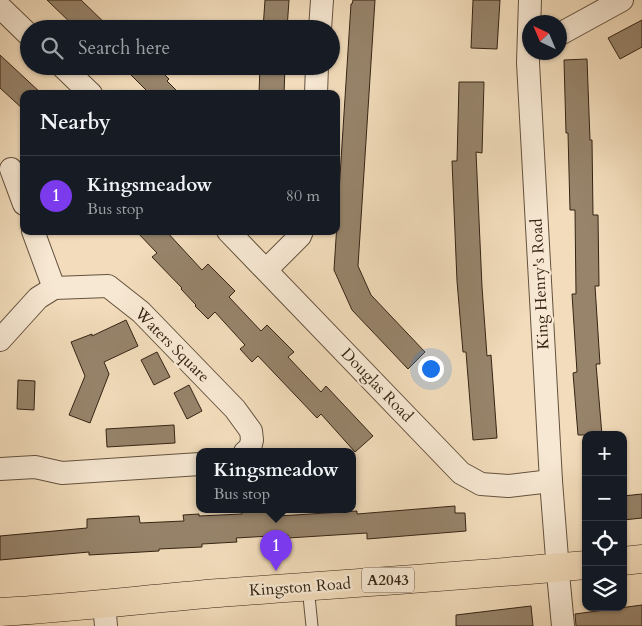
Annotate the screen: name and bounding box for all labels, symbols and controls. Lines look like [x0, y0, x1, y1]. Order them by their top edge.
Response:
north arrow [522, 15, 567, 60]
search box [20, 20, 340, 75]
icon: search [38, 34, 66, 62]
text: Search here [78, 35, 170, 61]
text: Nearby [40, 108, 111, 137]
text: Kingsmeadow [87, 172, 212, 198]
text: 1 [52, 185, 60, 207]
text: 80 m [286, 185, 320, 207]
text: Bus stop [87, 198, 144, 220]
street label: King Henry's Road [526, 217, 554, 350]
street label: Waters Square [129, 302, 214, 387]
street label: Douglas Road [336, 343, 418, 427]
your location [418, 356, 444, 382]
map controls [582, 431, 627, 611]
button: + [582, 431, 627, 476]
popup [196, 448, 356, 513]
text: Kingsmeadow [213, 457, 339, 483]
button: − [582, 476, 627, 521]
text: Bus stop [213, 483, 270, 505]
button: locate [582, 521, 627, 566]
pin: 1 [260, 530, 292, 571]
button: layers [582, 566, 627, 611]
road number: A2043 [362, 568, 414, 592]
street label: Kingston Road [248, 572, 352, 602]

